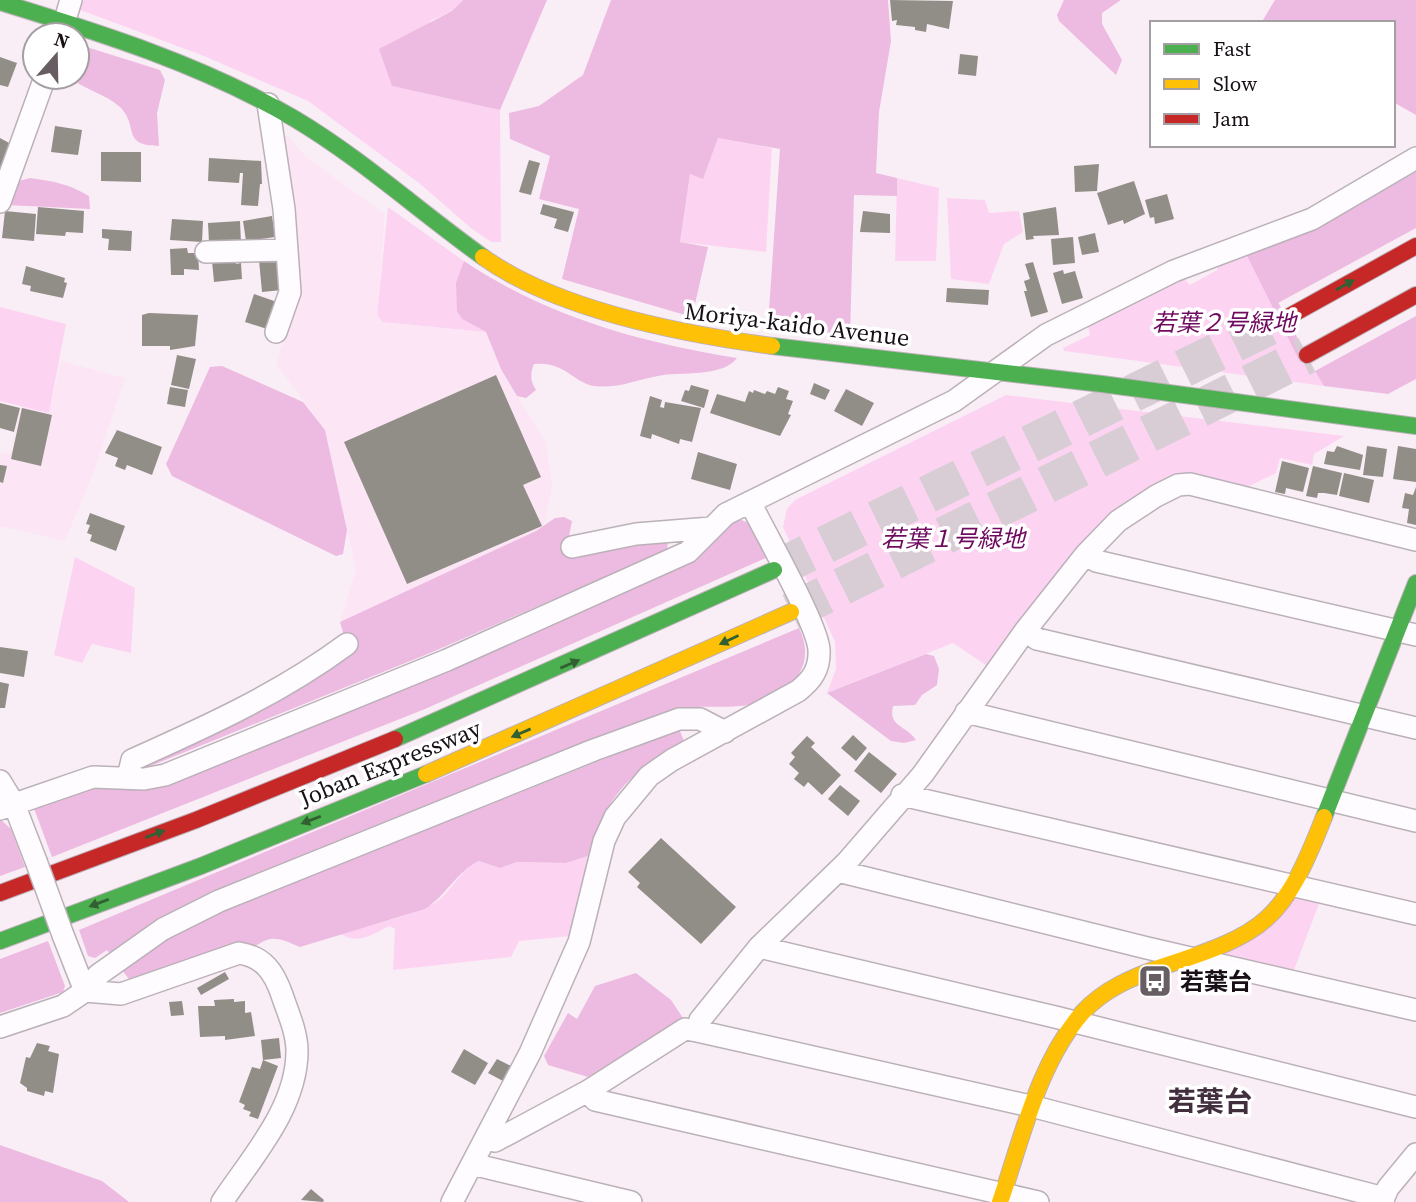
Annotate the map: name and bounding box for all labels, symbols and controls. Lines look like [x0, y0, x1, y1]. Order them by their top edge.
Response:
north arrow [21, 21, 91, 91]
legend [1150, 21, 1395, 147]
text: N [51, 25, 73, 55]
text: Fast [1213, 34, 1251, 63]
text: Slow [1213, 69, 1257, 98]
text: Jam [1212, 104, 1250, 133]
one-way arrow [1336, 279, 1355, 291]
street label: Moriya-kaido Avenue [683, 294, 911, 354]
park label: 若葉２号緑地 [1152, 306, 1299, 339]
park label: 若葉１号緑地 [881, 522, 1028, 555]
one-way arrow [719, 635, 739, 646]
one-way arrow [560, 658, 580, 670]
street label: Joban Expressway [293, 711, 486, 815]
one-way arrow [511, 727, 531, 739]
one-way arrow [300, 815, 321, 826]
one-way arrow [145, 828, 166, 839]
one-way arrow [89, 898, 110, 909]
bus stop icon: 若葉台 [1136, 962, 1174, 1000]
place label: 若葉台 [1180, 965, 1252, 998]
district label: 若葉台 [1168, 1082, 1252, 1120]

